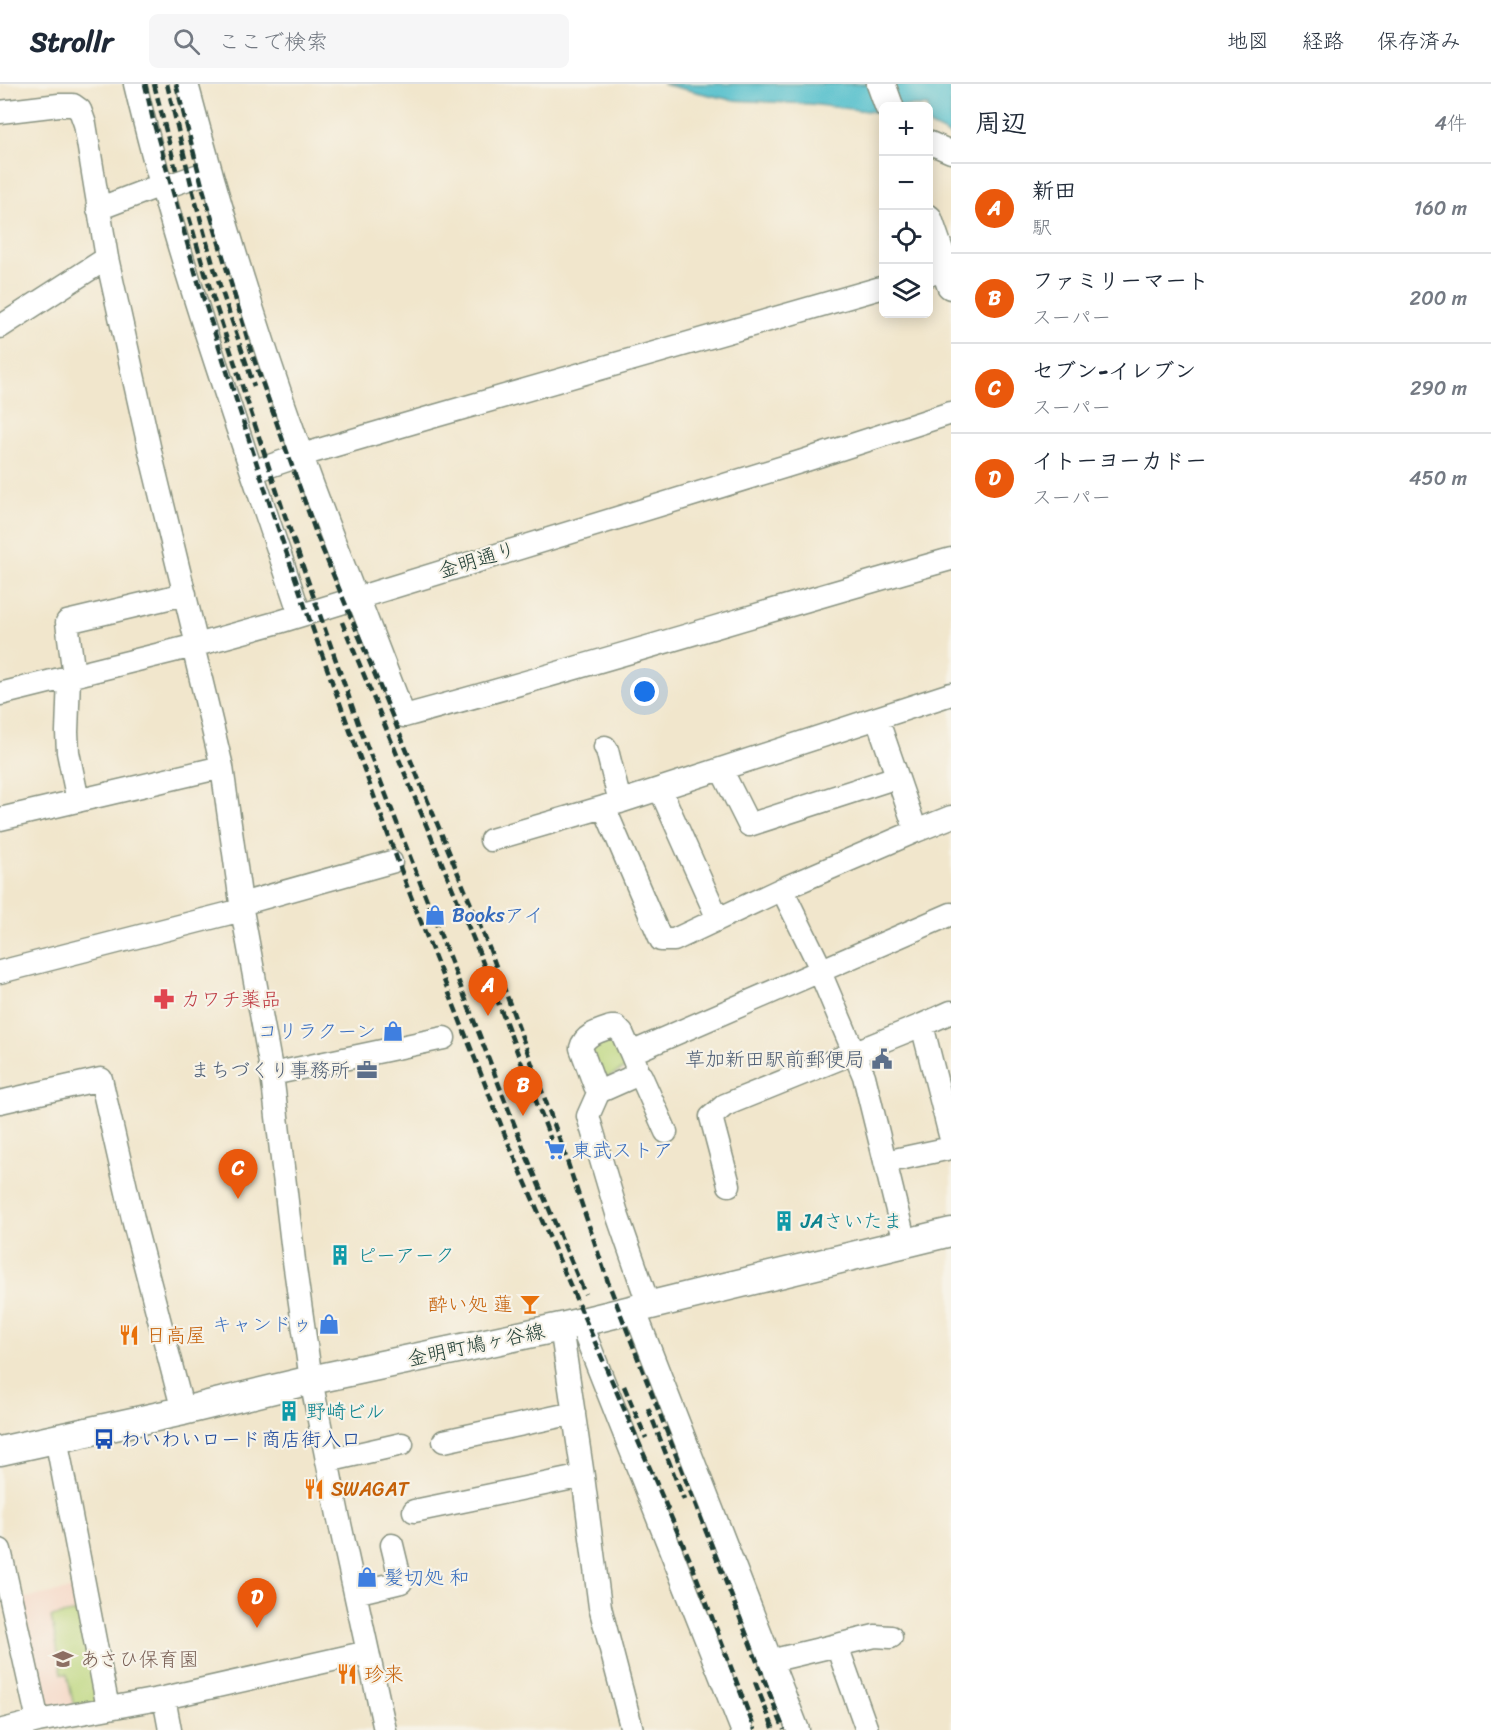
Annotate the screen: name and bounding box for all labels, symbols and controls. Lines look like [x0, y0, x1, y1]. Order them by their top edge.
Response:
search box [149, 14, 569, 68]
text: Strollr [30, 17, 113, 66]
text: ここで検索 [218, 22, 328, 61]
text: 地図 [1227, 22, 1269, 60]
text: 経路 [1302, 22, 1344, 60]
text: 保存済み [1377, 22, 1461, 60]
icon: search [170, 25, 203, 58]
text: 周辺 [975, 100, 1027, 146]
map controls [879, 102, 933, 318]
button: + [879, 102, 933, 156]
text: 4件 [1435, 106, 1467, 141]
button: − [879, 156, 933, 210]
text: 新田 [1032, 171, 1076, 210]
text: A [988, 191, 1001, 226]
text: 160 m [1414, 191, 1467, 226]
button: locate [879, 210, 933, 264]
text: 駅 [1032, 210, 1052, 245]
text: ファミリーマート [1032, 261, 1209, 300]
button: layers [879, 264, 933, 318]
text: B [988, 281, 1001, 316]
text: 200 m [1410, 281, 1467, 316]
text: スーパー [1032, 300, 1111, 335]
text: セブン-イレブン [1032, 351, 1196, 390]
text: C [988, 371, 1001, 406]
text: 290 m [1410, 371, 1467, 406]
text: スーパー [1032, 390, 1111, 425]
text: イトーヨーカドー [1032, 441, 1207, 480]
text: D [989, 461, 1000, 496]
text: 450 m [1409, 461, 1467, 496]
text: スーパー [1032, 480, 1111, 515]
street label: 金明通り [434, 532, 520, 588]
your location [630, 677, 659, 706]
place label: Booksアイ [452, 898, 544, 933]
shop icon: Booksアイ [423, 903, 447, 927]
pin: A [468, 966, 508, 1016]
place label: カワチ薬品 [181, 982, 281, 1017]
pharmacy icon: カワチ薬品 [152, 987, 176, 1011]
place label: コリラクーン [258, 1014, 376, 1049]
shop icon: コリラクーン [381, 1019, 405, 1043]
place label: 草加新田駅前郵便局 [685, 1042, 865, 1077]
public building icon: 草加新田駅前郵便局 [870, 1047, 894, 1071]
place label: まちづくり事務所 [190, 1053, 350, 1088]
office icon: まちづくり事務所 [355, 1058, 379, 1082]
pin: B [504, 1066, 542, 1116]
place label: 東武ストア [572, 1133, 674, 1168]
supermarket icon: 東武ストア [543, 1138, 567, 1162]
pin: C [218, 1150, 258, 1199]
place label: JAさいたま [800, 1204, 903, 1239]
building icon: JAさいたま [772, 1209, 796, 1233]
place label: ピーアーク [357, 1238, 455, 1273]
building icon: ピーアーク [328, 1243, 352, 1267]
place label: 酔い処 蓮 [428, 1287, 513, 1322]
bar icon: 酔い処 蓮 [518, 1292, 542, 1316]
place label: キャンドゥ [212, 1307, 312, 1342]
shop icon: キャンドゥ [317, 1312, 341, 1336]
street label: 金明町鳩ヶ谷線 [404, 1313, 548, 1377]
place label: 日高屋 [146, 1318, 206, 1353]
restaurant icon: 日高屋 [117, 1323, 141, 1347]
place label: 野崎ビル [306, 1394, 386, 1429]
building icon: 野崎ビル [277, 1399, 301, 1423]
place label: わいわいロード商店街入口 [121, 1422, 361, 1457]
bus stop icon: わいわいロード商店街入口 [92, 1427, 116, 1451]
place label: SWAGAT [331, 1472, 411, 1507]
restaurant icon: SWAGAT [302, 1477, 326, 1501]
place label: 髪切処 和 [384, 1560, 469, 1595]
shop icon: 髪切処 和 [355, 1565, 379, 1589]
pin: D [238, 1578, 276, 1628]
place label: あさひ保育園 [80, 1642, 199, 1677]
school or university icon: あさひ保育園 [51, 1647, 75, 1671]
place label: 珍来 [364, 1657, 404, 1692]
restaurant icon: 珍来 [335, 1662, 359, 1686]

